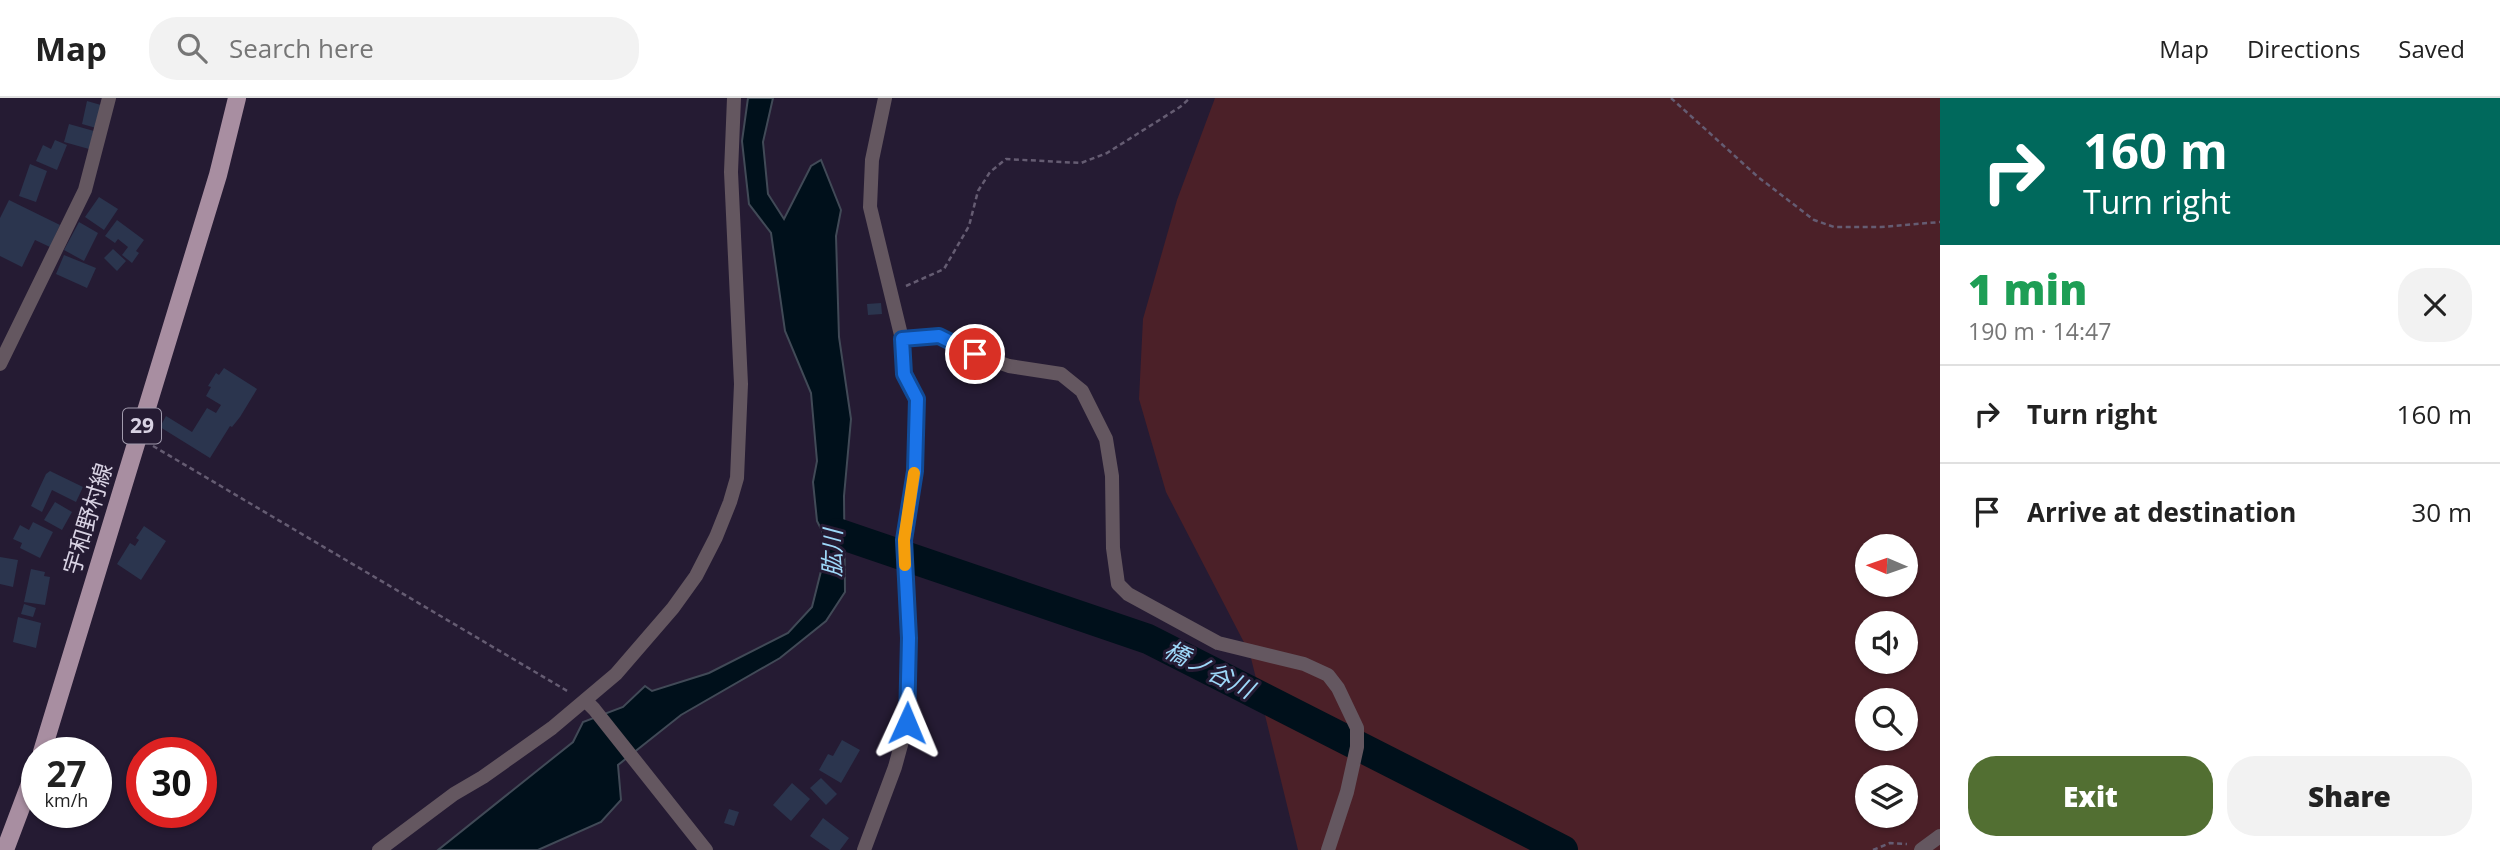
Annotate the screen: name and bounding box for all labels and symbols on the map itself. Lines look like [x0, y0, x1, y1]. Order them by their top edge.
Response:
pin [945, 324, 1005, 384]
road number: 29 [123, 408, 161, 444]
street label: 宇和野村線 [55, 459, 119, 578]
water label: 肱川 [815, 526, 848, 577]
north arrow [1855, 534, 1918, 597]
water label: 橋ノ谷川 [1159, 632, 1263, 707]
position arrow [870, 686, 944, 760]
speed limit sign: 30 [126, 737, 217, 828]

